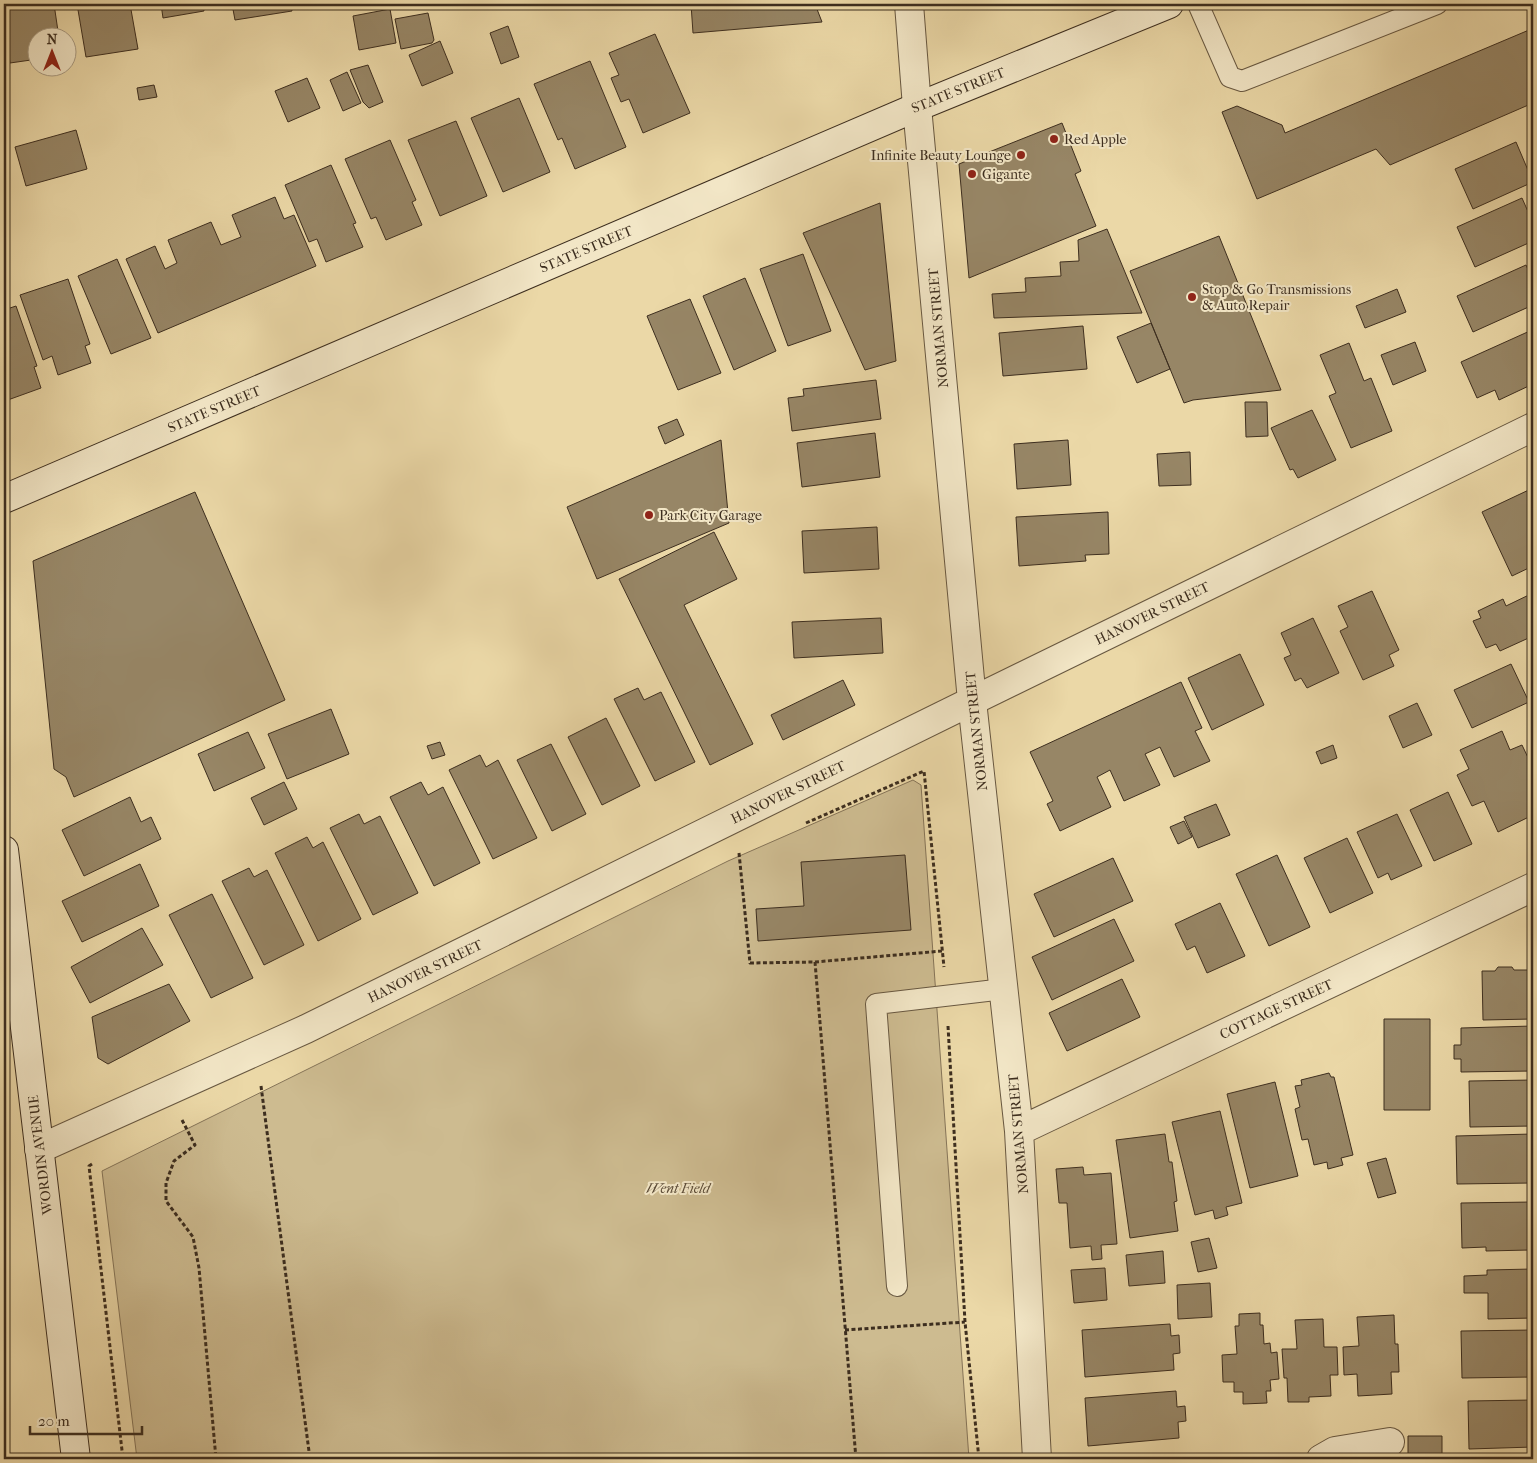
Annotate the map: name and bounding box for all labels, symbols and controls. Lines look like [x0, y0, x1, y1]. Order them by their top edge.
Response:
north arrow [28, 28, 78, 78]
text: N [47, 31, 58, 48]
street label: STATE STREET [909, 64, 1008, 117]
place label: Red Apple [1064, 131, 1126, 148]
marker: Red Apple [1048, 133, 1060, 145]
place label: Infinite Beauty Lounge [871, 147, 1011, 164]
marker: Infinite Beauty Lounge [1015, 149, 1027, 161]
place label: Gigante [982, 166, 1030, 183]
marker: Gigante [966, 168, 978, 180]
street label: STATE STREET [537, 222, 636, 277]
street label: NORMAN STREET [925, 267, 952, 389]
place label: Stop & Go Transmissions & Auto Repair [1202, 281, 1351, 314]
marker: Stop & Go Transmissions & Auto Repair [1186, 291, 1198, 303]
street label: STATE STREET [165, 382, 264, 437]
place label: Park City Garage [659, 507, 762, 524]
marker: Park City Garage [643, 509, 655, 521]
street label: HANOVER STREET [1092, 578, 1213, 649]
street label: NORMAN STREET [962, 670, 991, 792]
street label: HANOVER STREET [728, 757, 849, 828]
street label: HANOVER STREET [365, 936, 486, 1007]
street label: COTTAGE STREET [1217, 976, 1336, 1043]
street label: NORMAN STREET [1005, 1073, 1032, 1195]
street label: WORDIN AVENUE [25, 1094, 56, 1217]
park label: Went Field [646, 1180, 712, 1197]
scale bar [30, 1403, 142, 1435]
text: 20 m [38, 1412, 70, 1430]

